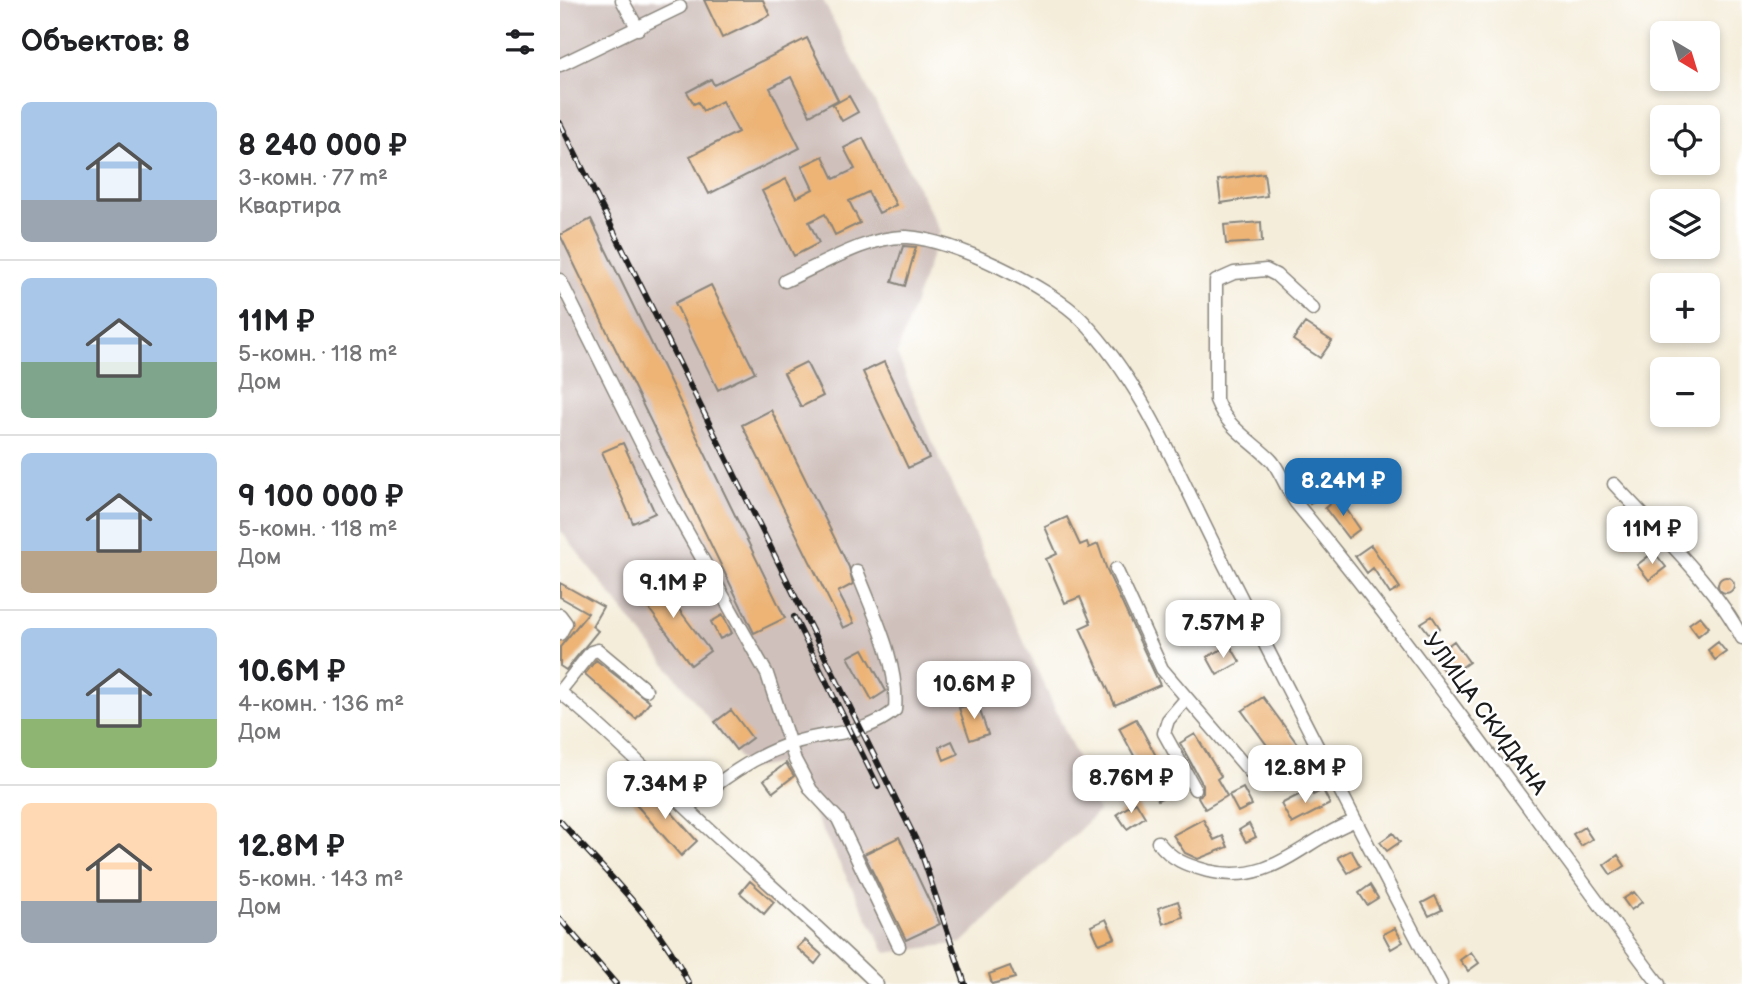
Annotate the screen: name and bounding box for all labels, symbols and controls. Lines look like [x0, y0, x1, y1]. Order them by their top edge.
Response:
north arrow [1650, 21, 1720, 91]
map controls [1650, 21, 1720, 427]
icon: filters [501, 23, 539, 61]
text: Объектов: 8 [21, 24, 190, 60]
button: locate [1650, 105, 1720, 175]
text: 8 240 000 ₽ [238, 128, 407, 164]
icon: home [77, 130, 161, 214]
text: 3-комн. · 77 m² [238, 164, 388, 192]
button: layers [1650, 189, 1720, 259]
text: Квартира [238, 192, 341, 220]
button: + [1650, 273, 1720, 343]
text: 11M ₽ [238, 304, 315, 340]
icon: home [77, 306, 161, 390]
text: 5-комн. · 118 m² [238, 340, 397, 368]
button: − [1650, 357, 1720, 427]
text: Дом [238, 368, 281, 396]
pin: 8.24M ₽ [1278, 458, 1408, 518]
text: 8.24M ₽ [1301, 467, 1385, 495]
text: 9 100 000 ₽ [238, 479, 403, 515]
icon: home [77, 481, 161, 565]
pin: 11M ₽ [1603, 506, 1701, 566]
text: 5-комн. · 118 m² [238, 515, 397, 543]
text: 11M ₽ [1623, 515, 1681, 543]
text: Дом [238, 543, 281, 571]
pin: 9.1M ₽ [616, 560, 730, 620]
text: 9.1M ₽ [639, 569, 707, 597]
pin: 7.57M ₽ [1158, 600, 1288, 660]
text: 7.57M ₽ [1181, 609, 1265, 637]
street label: УЛИЦА СКИДАНА [1417, 628, 1553, 800]
text: 10.6M ₽ [238, 654, 346, 690]
icon: home [77, 656, 161, 740]
pin: 10.6M ₽ [909, 662, 1039, 721]
text: 10.6M ₽ [933, 670, 1015, 698]
text: 4-комн. · 136 m² [238, 690, 404, 718]
text: Дом [238, 718, 281, 746]
pin: 12.8M ₽ [1240, 746, 1370, 805]
text: 12.8M ₽ [1264, 754, 1346, 782]
pin: 8.76M ₽ [1066, 756, 1196, 815]
pin: 7.34M ₽ [600, 762, 730, 821]
text: 8.76M ₽ [1089, 764, 1173, 792]
text: 7.34M ₽ [623, 770, 707, 798]
text: 12.8M ₽ [238, 829, 345, 865]
icon: home [77, 831, 161, 915]
text: 5-комн. · 143 m² [238, 865, 403, 893]
text: Дом [238, 893, 281, 921]

